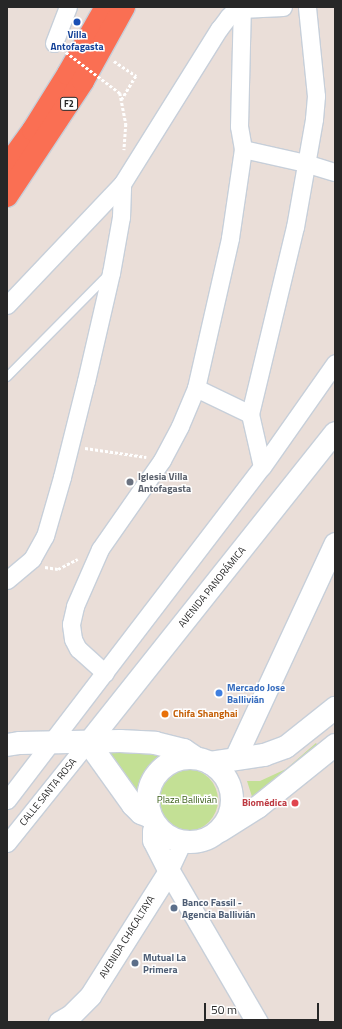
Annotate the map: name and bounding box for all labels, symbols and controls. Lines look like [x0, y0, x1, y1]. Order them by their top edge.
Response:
marker: Villa Antofagasta [72, 17, 82, 27]
place label: Villa Antofagasta [50, 28, 104, 52]
road number: F2 [60, 97, 78, 111]
place label: Iglesia Villa Antofagasta [138, 470, 191, 494]
marker: Iglesia Villa Antofagasta [125, 477, 135, 487]
street label: AVENIDA PANORÁMICA [176, 544, 248, 630]
place label: Mercado Jose Ballivián [227, 681, 285, 704]
marker: Mercado Jose Ballivián [214, 688, 224, 698]
place label: Chifa Shanghai [173, 708, 238, 720]
marker: Chifa Shanghai [160, 709, 170, 719]
street label: CALLE SANTA ROSA [17, 756, 79, 828]
park label: Plaza Ballivián [157, 794, 217, 806]
place label: Biomédica [242, 797, 287, 809]
marker: Biomédica [290, 798, 300, 808]
street label: AVENIDA CHACALTAYA [97, 893, 157, 981]
place label: Banco Fassil - Agencia Ballivián [182, 896, 256, 920]
marker: Banco Fassil - Agencia Ballivián [169, 903, 179, 913]
place label: Mutual La Primera [143, 951, 186, 974]
marker: Mutual La Primera [130, 958, 140, 968]
scale bar [206, 995, 321, 1021]
text: 50 m [211, 1000, 237, 1019]

